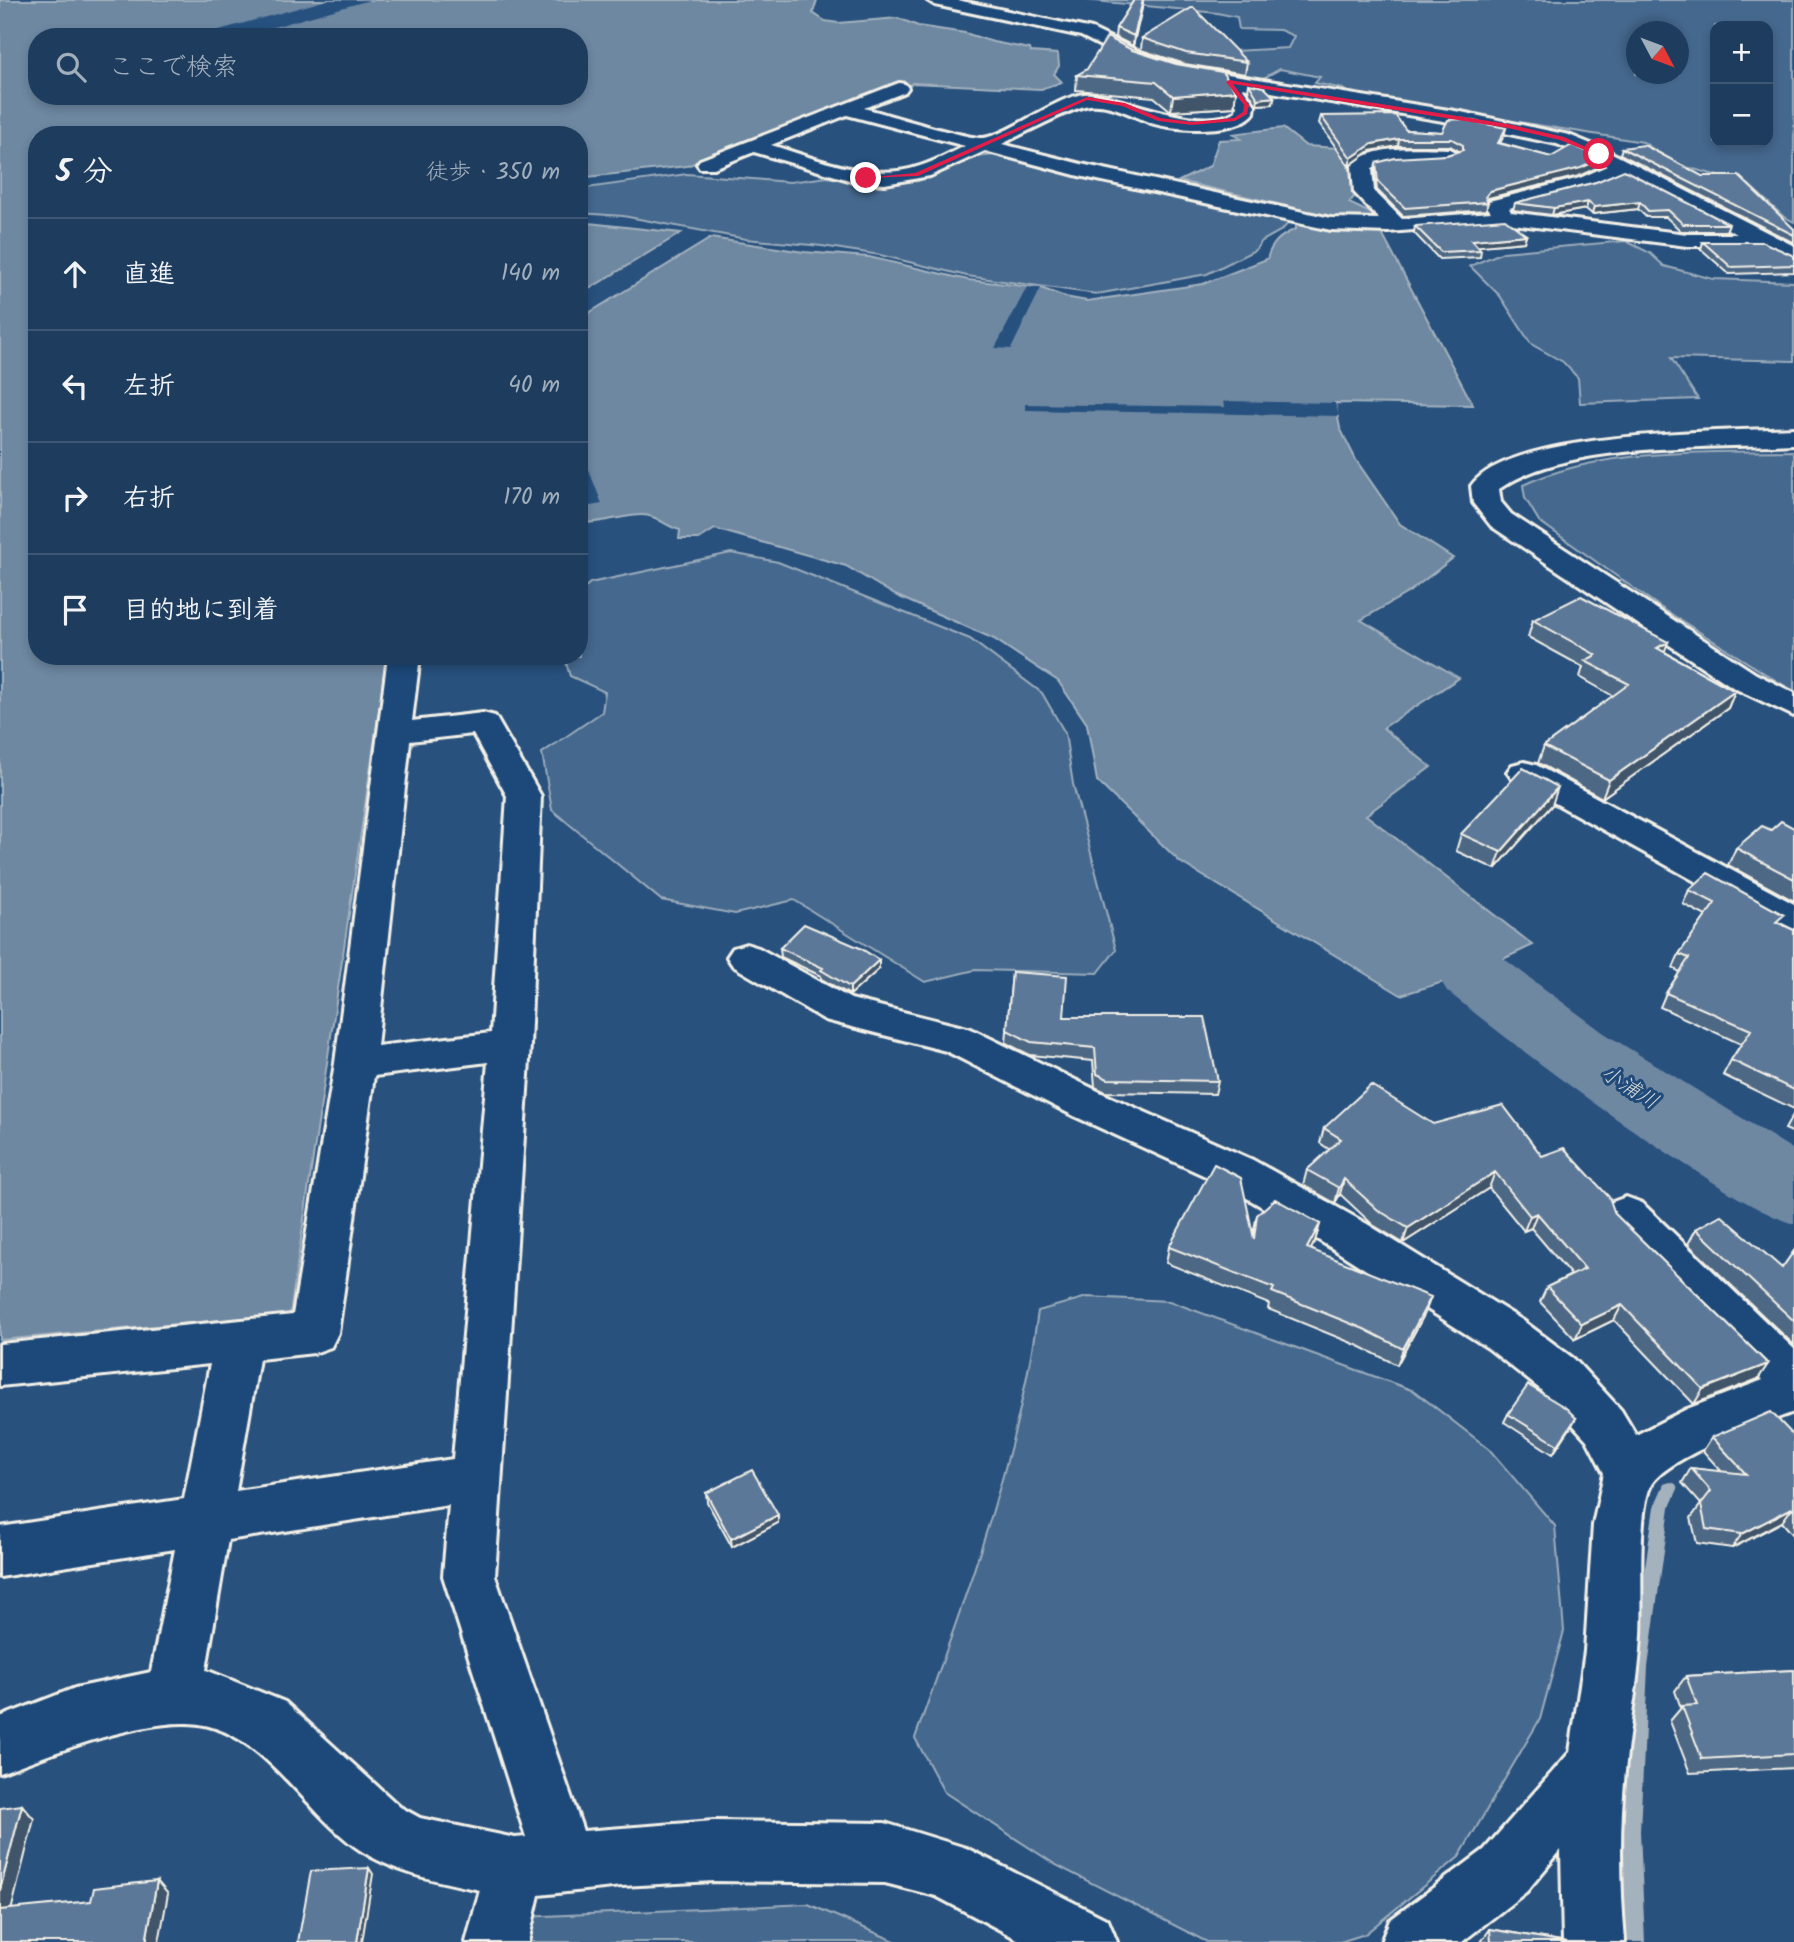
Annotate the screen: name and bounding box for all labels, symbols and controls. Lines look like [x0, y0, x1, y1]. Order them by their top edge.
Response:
north arrow [1626, 21, 1689, 84]
map controls [1710, 21, 1773, 147]
button: + [1710, 21, 1773, 84]
search box [28, 28, 588, 105]
text: ここで検索 [108, 47, 238, 89]
icon: search [52, 48, 90, 86]
button: − [1710, 84, 1773, 147]
route start [1583, 138, 1614, 169]
text: 5 分 [56, 149, 113, 197]
text: 徒歩 · 350 m [426, 155, 560, 191]
route end [850, 162, 881, 193]
text: 直進 [123, 254, 175, 296]
icon: ahead [56, 255, 94, 293]
text: 140 m [501, 256, 560, 292]
text: 左折 [123, 366, 175, 408]
icon: left [56, 367, 94, 405]
text: 40 m [508, 368, 560, 404]
text: 右折 [123, 478, 175, 520]
icon: right [56, 479, 94, 517]
text: 170 m [503, 480, 560, 516]
text: 目的地に到着 [123, 590, 279, 632]
icon: arrive [56, 591, 94, 629]
water label: 小浦川 [1594, 1058, 1665, 1119]

